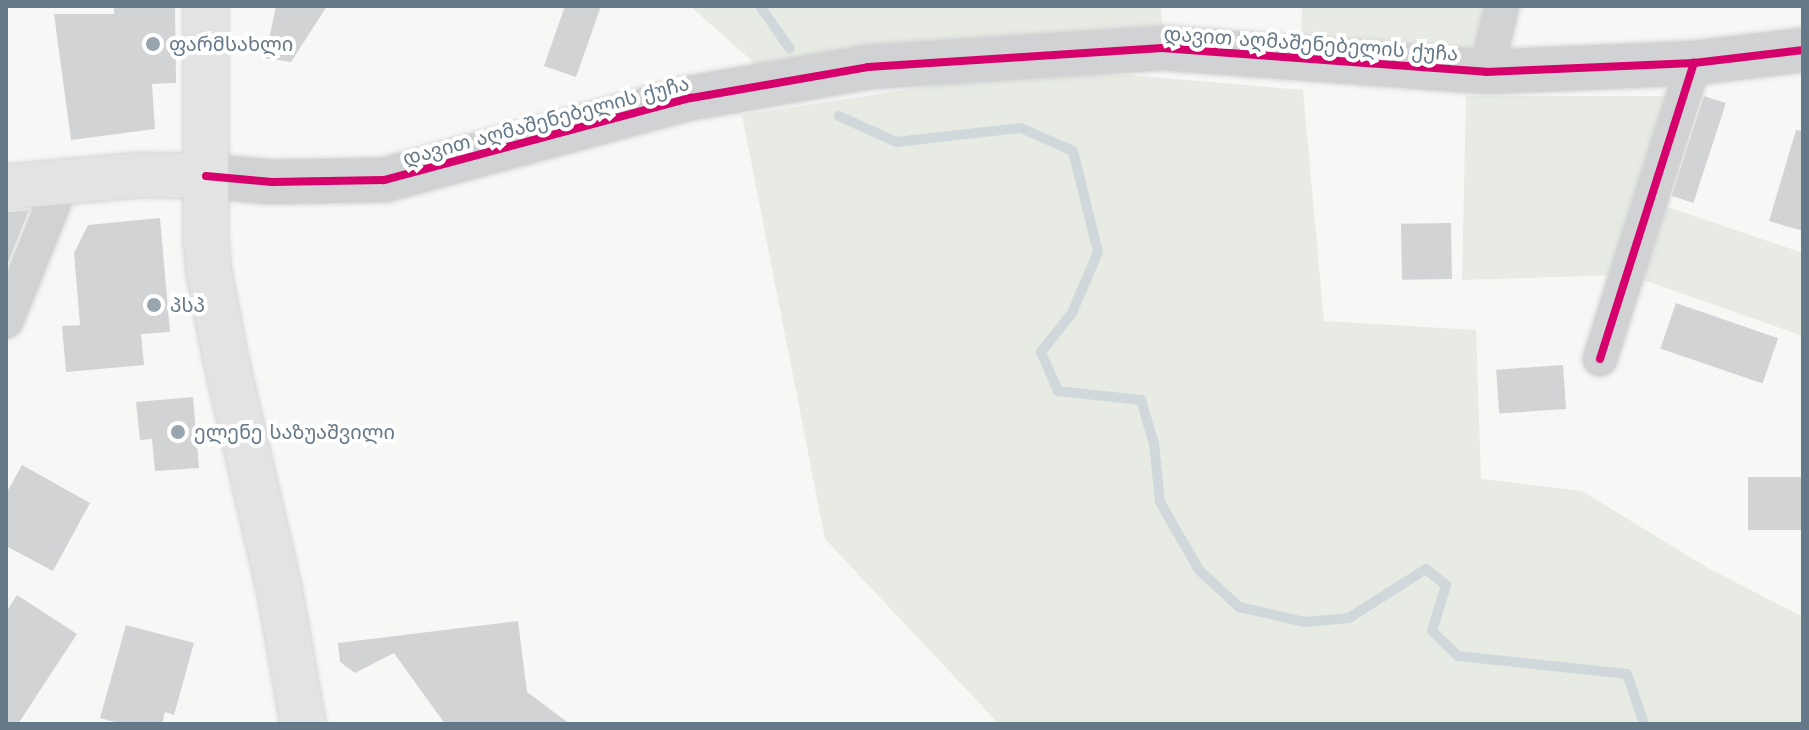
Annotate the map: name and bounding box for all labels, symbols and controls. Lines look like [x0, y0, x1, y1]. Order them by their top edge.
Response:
street label: დავით აღმაშენებელის ქუჩა [1163, 22, 1459, 66]
place label: ფარმსახლი [169, 32, 293, 56]
marker: ფარმსახლი [144, 35, 162, 53]
street label: დავით აღმაშენებელის ქუჩა [400, 71, 692, 171]
place label: პსპ [170, 293, 205, 317]
marker: პსპ [145, 296, 163, 314]
place label: ელენე საზუაშვილი [194, 420, 395, 444]
marker: ელენე საზუაშვილი [169, 423, 187, 441]

